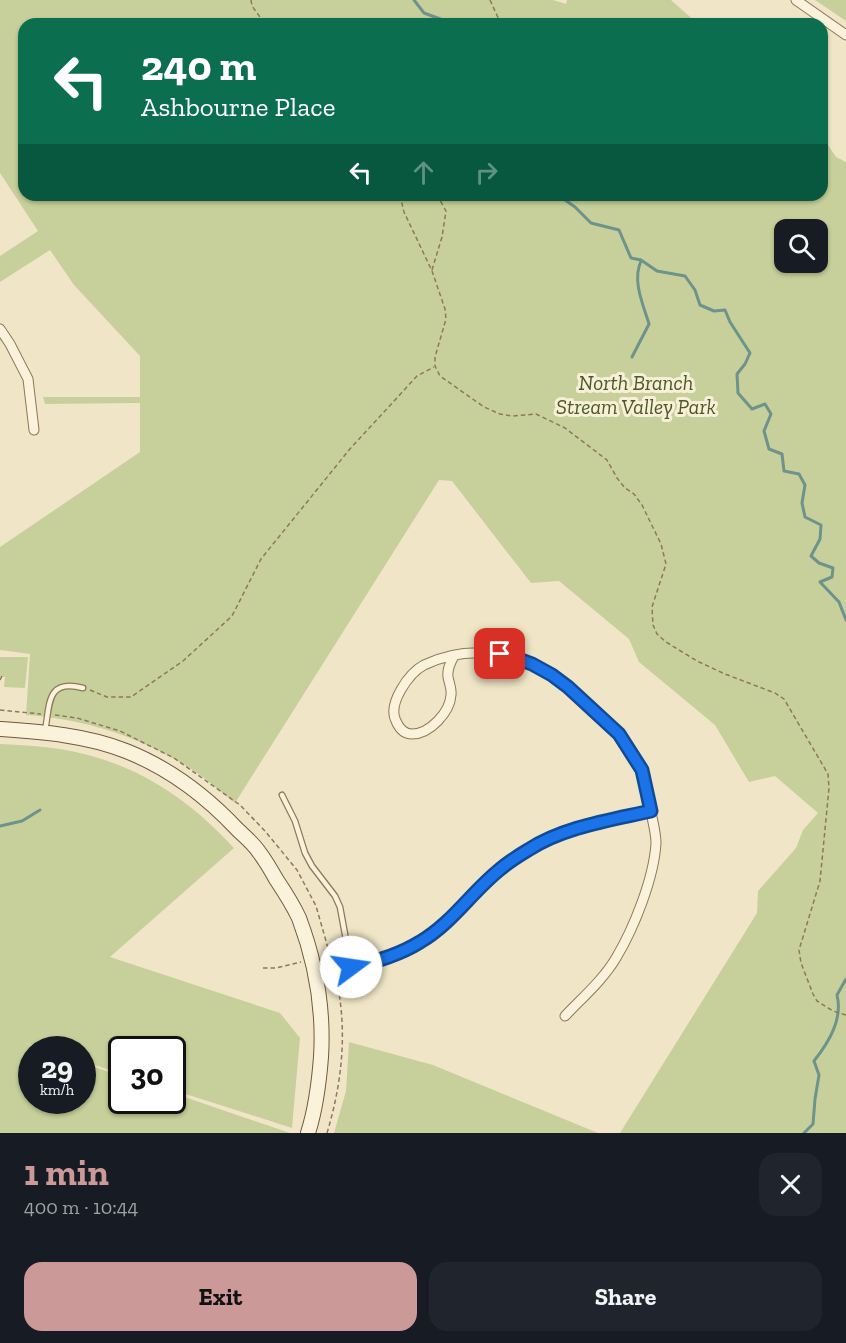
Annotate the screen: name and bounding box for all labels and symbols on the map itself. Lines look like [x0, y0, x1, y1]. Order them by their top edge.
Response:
park label: North Branch Stream Valley Park [556, 370, 716, 419]
pin [474, 628, 525, 679]
position arrow [319, 935, 383, 999]
speed limit sign: 30 [108, 1036, 186, 1114]

